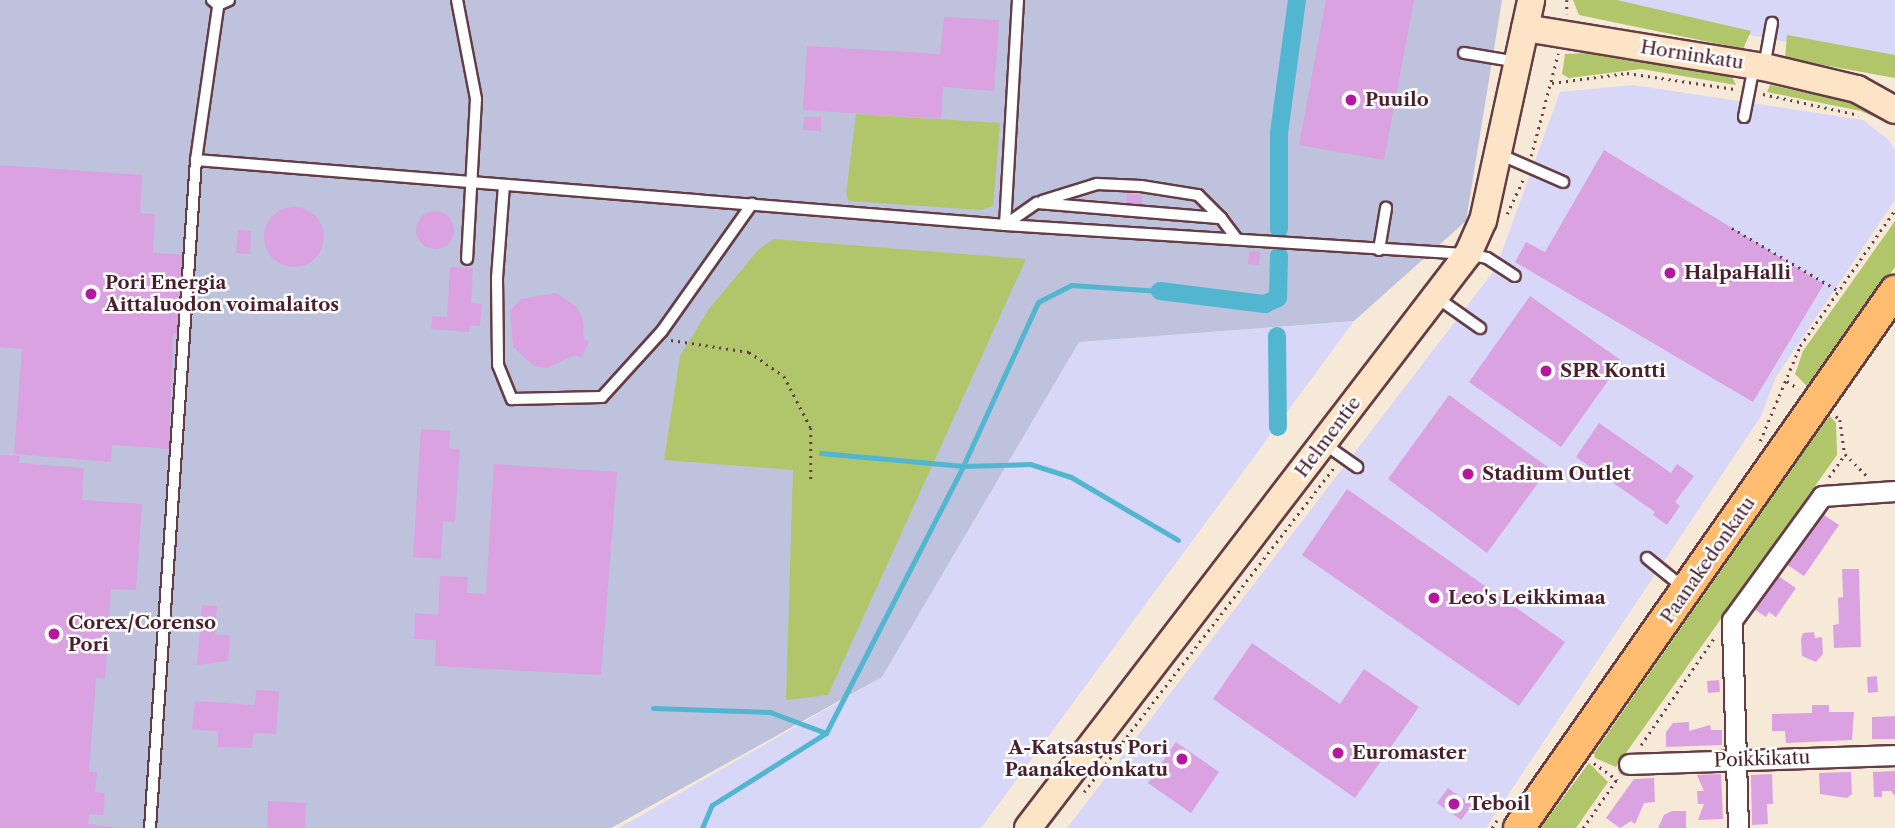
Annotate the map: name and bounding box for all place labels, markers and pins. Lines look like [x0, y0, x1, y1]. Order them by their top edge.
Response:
place label: Puuilo [1365, 89, 1429, 111]
marker: Puuilo [1343, 92, 1359, 108]
place label: HalpaHalli [1684, 262, 1791, 284]
marker: HalpaHalli [1662, 265, 1678, 281]
place label: Pori Energia Aittaluodon voimalaitos [105, 272, 340, 316]
marker: Pori Energia Aittaluodon voimalaitos [83, 286, 99, 302]
place label: SPR Kontti [1560, 360, 1666, 382]
marker: SPR Kontti [1538, 363, 1554, 379]
place label: Stadium Outlet [1482, 463, 1631, 485]
marker: Stadium Outlet [1460, 466, 1476, 482]
place label: Leo's Leikkimaa [1448, 587, 1606, 609]
marker: Leo's Leikkimaa [1426, 590, 1442, 606]
place label: Corex/Corenso Pori [68, 612, 216, 656]
marker: Corex/Corenso Pori [46, 626, 62, 642]
place label: A-Katsastus Pori Paanakedonkatu [1005, 737, 1168, 781]
place label: Euromaster [1352, 742, 1466, 764]
marker: Euromaster [1330, 745, 1346, 761]
marker: A-Katsastus Pori Paanakedonkatu [1174, 751, 1190, 767]
place label: Teboil [1468, 793, 1530, 815]
marker: Teboil [1446, 796, 1462, 812]

